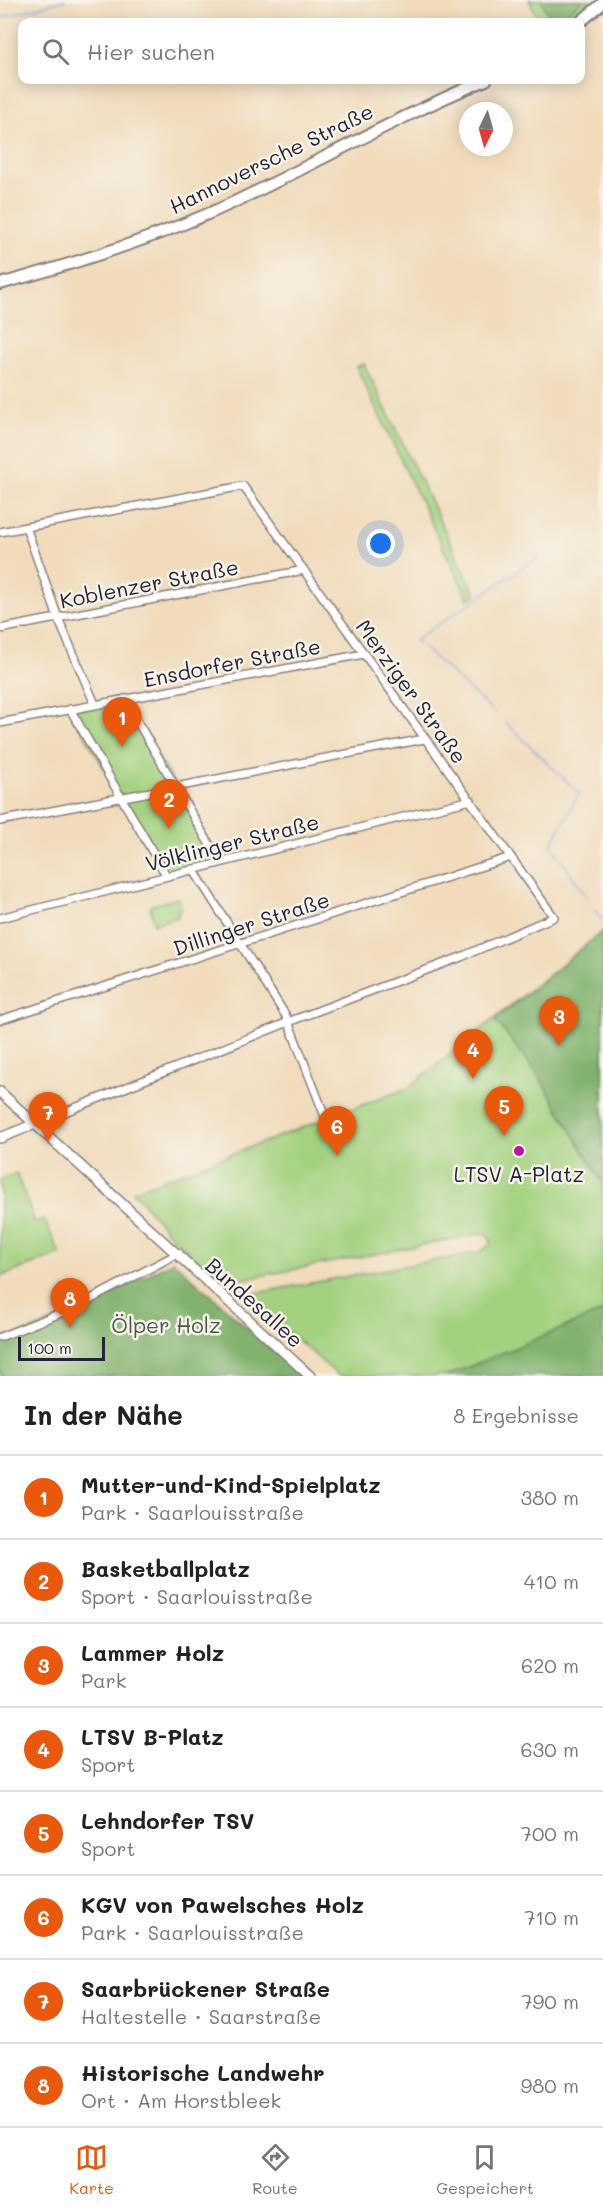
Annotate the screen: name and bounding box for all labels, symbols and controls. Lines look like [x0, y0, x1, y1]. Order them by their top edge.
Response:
search box [18, 18, 585, 84]
icon: search [39, 35, 72, 68]
text: Hier suchen [87, 37, 215, 66]
street label: Hannoversche Straße [165, 97, 377, 219]
north arrow [459, 102, 513, 156]
your location [366, 529, 395, 558]
street label: Koblenzer Straße [57, 552, 241, 614]
street label: Merziger Straße [351, 614, 473, 768]
street label: Ensdorfer Straße [141, 632, 323, 692]
pin: 1 [102, 698, 142, 747]
pin: 2 [150, 780, 188, 829]
street label: Völklinger Straße [142, 807, 322, 877]
street label: Dillinger Straße [169, 885, 333, 961]
pin: 3 [540, 996, 578, 1046]
pin: 4 [454, 1030, 492, 1079]
pin: 5 [484, 1086, 524, 1136]
pin: 7 [28, 1092, 68, 1142]
pin: 6 [318, 1106, 356, 1156]
marker: LTSV A-Platz [512, 1144, 526, 1158]
place label: LTSV A-Platz [454, 1160, 584, 1187]
street label: Bundesallee [201, 1251, 309, 1353]
pin: 8 [50, 1278, 90, 1328]
park label: Ölper Holz [111, 1311, 221, 1338]
scale bar [18, 1334, 105, 1362]
text: 100 m [27, 1337, 72, 1358]
text: In der Nähe [24, 1398, 183, 1432]
text: 8 Ergebnisse [453, 1402, 579, 1428]
text: Mutter-und-Kind-Spielplatz [81, 1470, 381, 1499]
text: 1 [39, 1484, 48, 1510]
text: 380 m [521, 1484, 579, 1510]
text: Park · Saarlouisstraße [81, 1499, 304, 1525]
text: Basketballplatz [81, 1554, 250, 1583]
text: 2 [38, 1568, 49, 1594]
text: 410 m [524, 1568, 579, 1594]
text: Sport · Saarlouisstraße [81, 1583, 313, 1609]
text: Lammer Holz [81, 1638, 224, 1667]
text: 3 [38, 1652, 50, 1678]
text: 620 m [521, 1652, 579, 1678]
text: Park [81, 1667, 126, 1693]
text: LTSV B-Platz [81, 1722, 224, 1751]
text: 4 [37, 1736, 50, 1762]
text: 630 m [521, 1736, 579, 1762]
text: Sport [81, 1751, 135, 1777]
text: Lehndorfer TSV [81, 1806, 254, 1835]
text: 5 [38, 1820, 49, 1846]
text: 700 m [521, 1820, 579, 1846]
text: Sport [81, 1835, 135, 1861]
text: KGV von Pawelsches Holz [81, 1890, 364, 1919]
text: 6 [37, 1904, 50, 1930]
text: 710 m [524, 1904, 579, 1930]
text: Park · Saarlouisstraße [81, 1919, 304, 1945]
text: Saarbrückener Straße [81, 1974, 330, 2003]
text: 7 [38, 1988, 49, 2014]
text: 790 m [521, 1988, 579, 2014]
text: Haltestelle · Saarstraße [81, 2003, 321, 2029]
text: Historische Landwehr [81, 2058, 324, 2087]
text: 8 [37, 2072, 50, 2098]
text: 980 m [520, 2072, 579, 2098]
text: Ort · Am Horstbleek [81, 2087, 281, 2113]
tab: Karte [69, 2141, 114, 2198]
tab: Route [252, 2141, 298, 2198]
tab: Gespeichert [436, 2141, 534, 2198]

